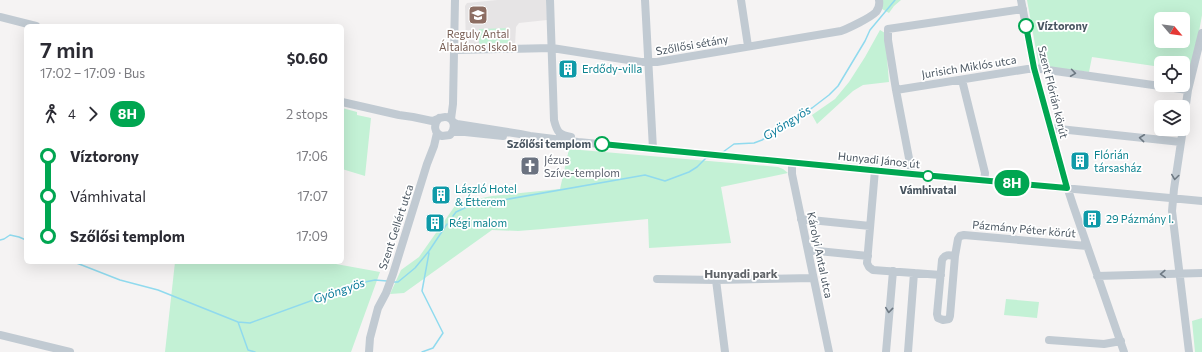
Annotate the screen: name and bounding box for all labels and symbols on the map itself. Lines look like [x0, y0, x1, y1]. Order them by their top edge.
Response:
school or university icon: Reguly Antal Általános Iskola [467, 4, 489, 26]
north arrow [1154, 12, 1190, 48]
marker: Víztorony [1018, 18, 1034, 34]
place label: Víztorony [1037, 19, 1088, 32]
place label: Reguly Antal Általános Iskola [439, 27, 517, 53]
street label: Szőllősi sétány [655, 32, 729, 57]
street label: Szent Flórián körút [1036, 44, 1071, 140]
street label: Jurisich Miklós utca [921, 53, 1017, 81]
building icon: Erdődy-villa [557, 58, 579, 80]
place label: Erdődy-villa [582, 62, 642, 75]
one-way arrow [1070, 68, 1076, 77]
water label: Gyöngyös [760, 102, 813, 142]
one-way arrow [1139, 134, 1145, 143]
marker: Szőlősi templom [594, 136, 610, 152]
place label: Szőlősi templom [507, 137, 591, 150]
place label: Flórián társasház [1094, 148, 1142, 174]
street label: Hunyadi János út [837, 149, 921, 171]
building icon: Flórián társasház [1069, 150, 1091, 172]
place label: Jézus Szíve-templom [544, 153, 620, 179]
church icon: Jézus Szíve-templom [519, 155, 541, 177]
marker: Vámhivatal [922, 170, 934, 182]
line badge: 8H [994, 170, 1030, 196]
one-way arrow [1171, 174, 1180, 180]
place label: László Hotel & Étterem [455, 182, 517, 208]
street label: Szent Gellért utca [376, 183, 415, 271]
place label: Vámhivatal [899, 183, 957, 196]
building icon: László Hotel & Étterem [430, 184, 452, 206]
building icon: 29 Pázmány I. [1081, 208, 1103, 230]
street label: Károlyi Antal utca [805, 210, 836, 299]
building icon: Régi malom [424, 212, 446, 234]
place label: 29 Pázmány I. [1106, 212, 1174, 225]
place label: Régi malom [449, 216, 507, 229]
street label: Pázmány Péter körút [972, 218, 1077, 240]
district label: Hunyadi park [704, 266, 778, 280]
one-way arrow [1160, 270, 1166, 278]
water label: Gyöngyös [311, 275, 367, 305]
one-way arrow [885, 307, 894, 313]

